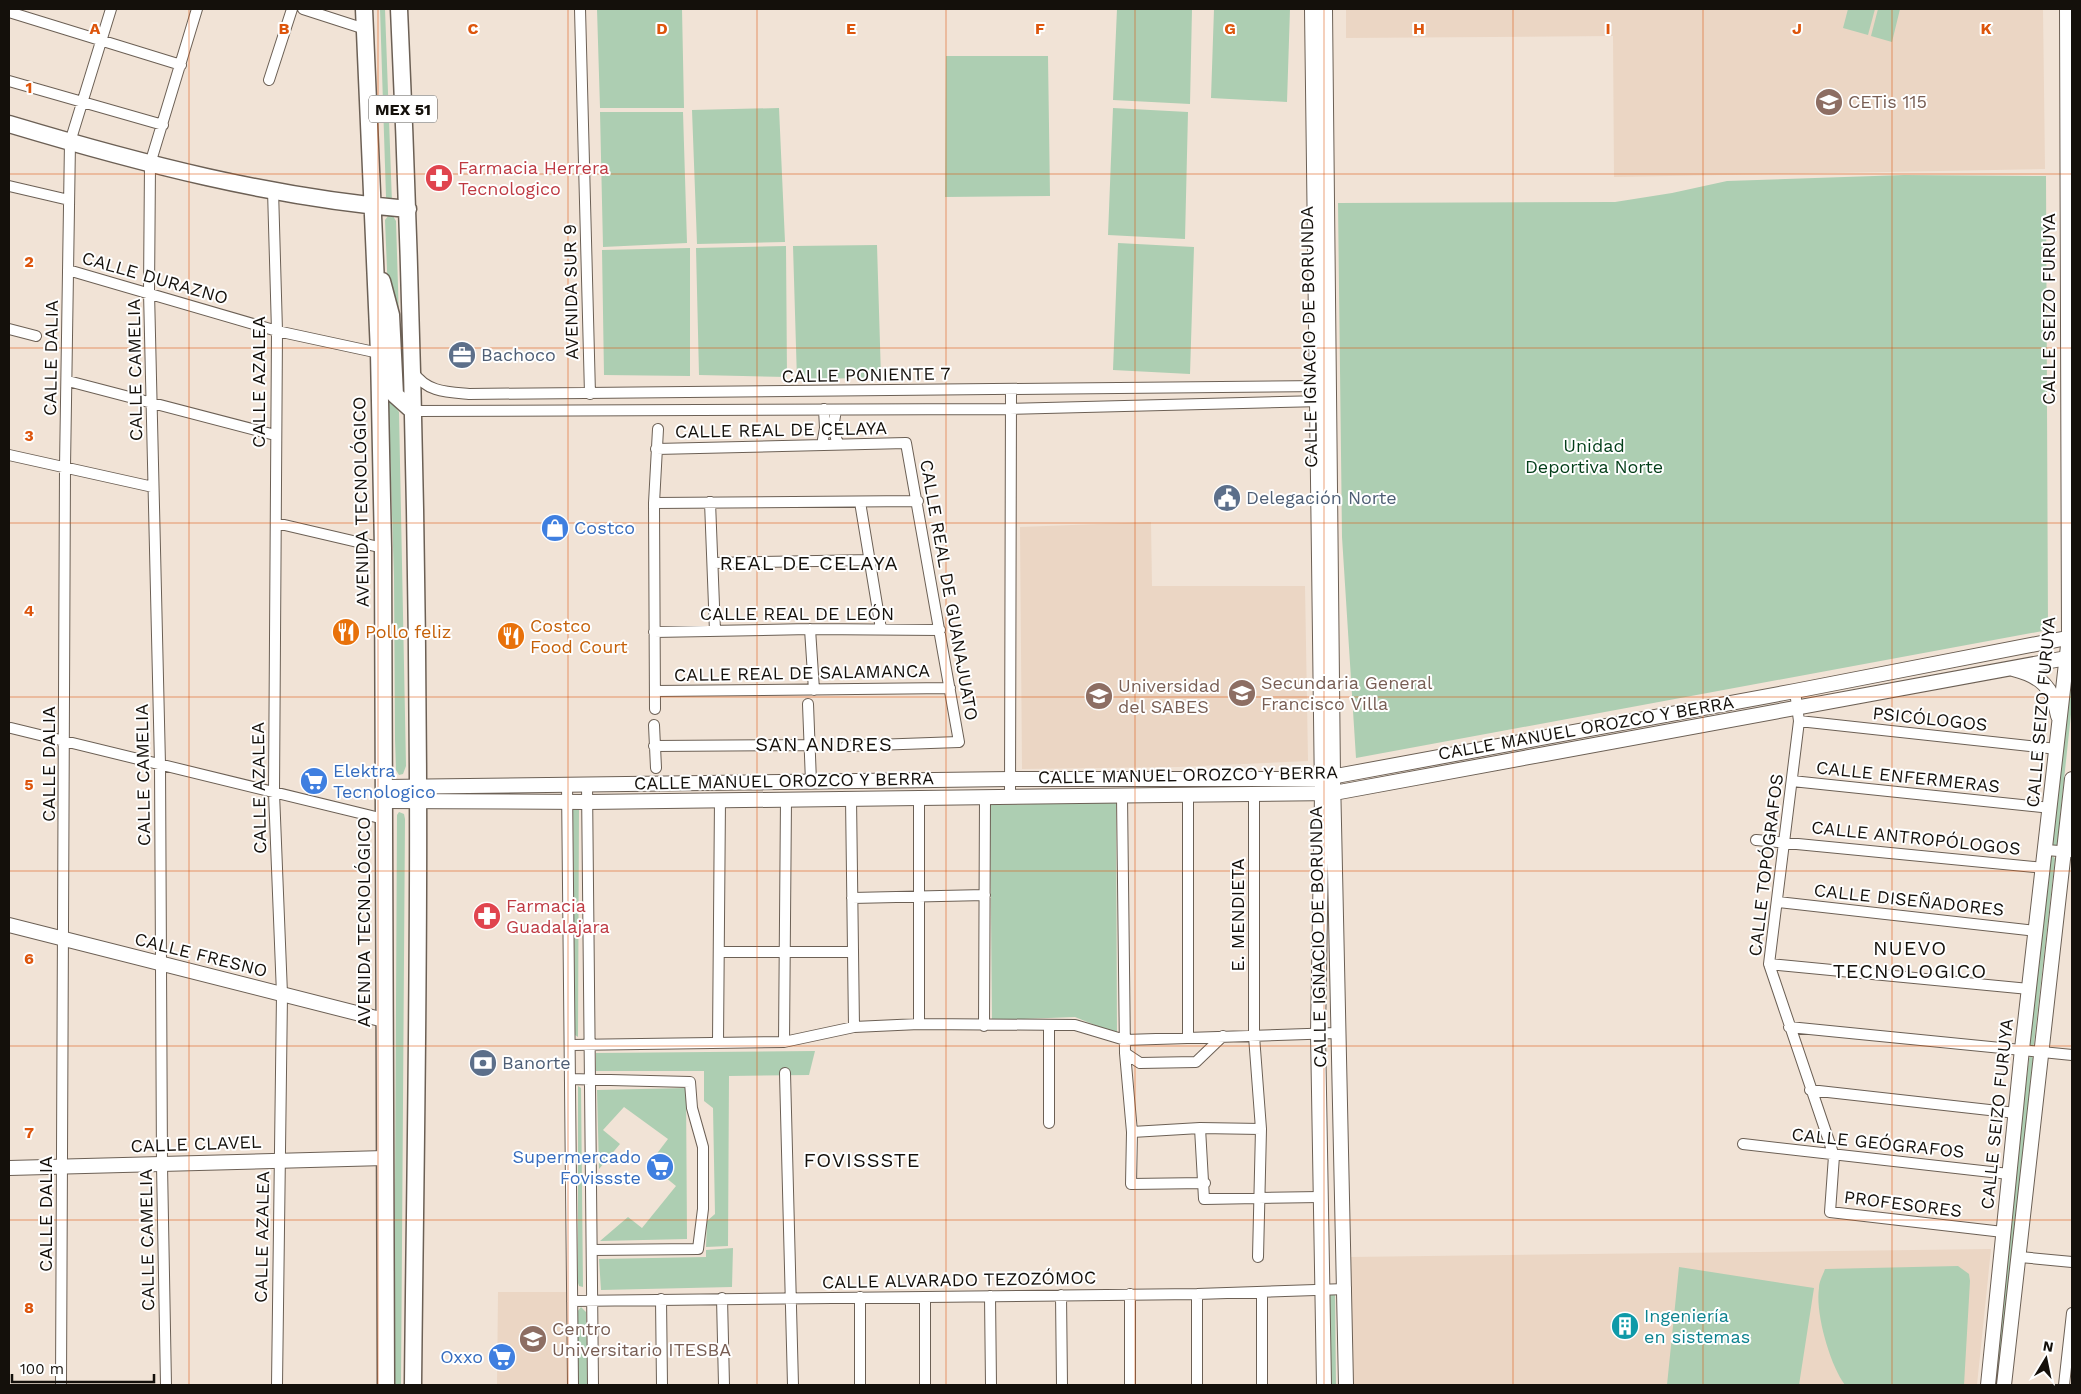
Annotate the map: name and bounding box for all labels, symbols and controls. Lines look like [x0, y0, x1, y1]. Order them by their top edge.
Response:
text: A [90, 19, 101, 38]
text: B [279, 19, 290, 38]
text: C [468, 19, 479, 38]
text: D [656, 19, 668, 38]
text: E [846, 19, 856, 38]
text: F [1035, 19, 1045, 38]
text: G [1224, 19, 1236, 38]
text: H [1413, 19, 1425, 38]
text: I [1605, 19, 1611, 38]
text: J [1792, 19, 1802, 38]
text: K [1980, 19, 1992, 38]
text: 1 [26, 78, 32, 97]
school or university icon: CETis 115 [1814, 87, 1844, 117]
place label: CETis 115 [1848, 91, 1927, 112]
road number: MEX 51 [369, 96, 437, 122]
place label: Farmacia Herrera Tecnologico [458, 157, 609, 199]
pharmacy icon: Farmacia Herrera Tecnologico [424, 163, 454, 193]
street label: CALLE IGNACIO DE BORUNDA [1296, 206, 1321, 468]
street label: CALLE SEIZO FURUYA [2038, 213, 2059, 405]
street label: AVENIDA SUR 9 [559, 224, 582, 360]
street label: CALLE DURAZNO [80, 247, 231, 308]
text: 2 [24, 252, 34, 271]
street label: CALLE CAMELIA [123, 299, 146, 441]
street label: CALLE DALIA [39, 300, 62, 416]
street label: CALLE AZALEA [248, 316, 269, 448]
office icon: Bachoco [447, 340, 477, 370]
place label: Bachoco [481, 344, 556, 365]
street label: CALLE PONIENTE 7 [781, 363, 951, 386]
street label: AVENIDA TECNOLÓGICO [348, 396, 373, 608]
street label: CALLE REAL DE CELAYA [675, 417, 887, 442]
text: 3 [24, 426, 34, 445]
park label: Unidad Deportiva Norte [1525, 435, 1663, 477]
street label: CALLE REAL DE GUANAJUATO [916, 458, 983, 722]
public building icon: Delegación Norte [1212, 483, 1242, 513]
place label: Delegación Norte [1246, 487, 1397, 508]
shop icon: Costco [540, 513, 570, 543]
place label: Costco [574, 517, 635, 538]
district label: REAL DE CELAYA [719, 551, 899, 575]
text: 4 [24, 601, 34, 620]
street label: CALLE REAL DE LEÓN [700, 603, 894, 624]
place label: Costco Food Court [530, 615, 628, 657]
street label: CALLE SEIZO FURUYA [2022, 615, 2059, 808]
restaurant icon: Pollo feliz [331, 617, 361, 647]
place label: Pollo feliz [365, 621, 451, 642]
restaurant icon: Costco Food Court [496, 621, 526, 651]
street label: CALLE REAL DE SALAMANCA [674, 660, 930, 685]
place label: Secundaria General Francisco Villa [1261, 672, 1433, 714]
place label: Universidad del SABES [1118, 675, 1220, 717]
school or university icon: Secundaria General Francisco Villa [1227, 678, 1257, 708]
school or university icon: Universidad del SABES [1084, 681, 1114, 711]
street label: CALLE MANUEL OROZCO Y BERRA [1436, 691, 1736, 764]
street label: PSICÓLOGOS [1872, 702, 1989, 735]
street label: CALLE CAMELIA [131, 704, 154, 846]
street label: CALLE DALIA [38, 706, 59, 822]
street label: CALLE AZALEA [247, 722, 270, 854]
district label: SAN ANDRES [755, 732, 893, 756]
street label: CALLE ENFERMERAS [1815, 756, 2001, 797]
place label: Elektra Tecnologico [333, 760, 436, 802]
street label: CALLE MANUEL OROZCO Y BERRA [1038, 761, 1338, 788]
supermarket icon: Elektra Tecnologico [299, 766, 329, 796]
street label: CALLE MANUEL OROZCO Y BERRA [634, 767, 934, 794]
street label: CALLE TOPÓGRAFOS [1744, 772, 1787, 958]
text: 5 [24, 775, 34, 794]
street label: CALLE IGNACIO DE BORUNDA [1305, 806, 1330, 1068]
street label: CALLE ANTROPÓLOGOS [1810, 816, 2022, 859]
street label: AVENIDA TECNOLÓGICO [353, 817, 374, 1027]
street label: E. MENDIETA [1227, 858, 1248, 972]
street label: CALLE DISEÑADORES [1813, 879, 2005, 920]
place label: Farmacia Guadalajara [506, 895, 610, 937]
pharmacy icon: Farmacia Guadalajara [472, 901, 502, 931]
street label: CALLE FRESNO [133, 928, 270, 981]
district label: NUEVO TECNOLOGICO [1833, 936, 1987, 983]
text: 6 [24, 949, 34, 968]
street label: CALLE SEIZO FURUYA [1976, 1017, 2017, 1210]
bank icon: Banorte [468, 1048, 498, 1078]
place label: Banorte [502, 1052, 571, 1073]
text: 7 [24, 1123, 34, 1142]
street label: CALLE GEÓGRAFOS [1791, 1123, 1966, 1162]
street label: CALLE CLAVEL [130, 1131, 262, 1156]
place label: Supermercado Fovissste [512, 1146, 641, 1188]
district label: FOVISSSTE [803, 1148, 921, 1172]
supermarket icon: Supermercado Fovissste [645, 1152, 675, 1182]
street label: CALLE DALIA [35, 1156, 56, 1272]
street label: CALLE CAMELIA [135, 1169, 158, 1311]
street label: CALLE AZALEA [250, 1171, 273, 1303]
street label: PROFESORES [1843, 1186, 1963, 1221]
street label: CALLE ALVARADO TEZOZÓMOC [822, 1267, 1096, 1292]
text: 8 [24, 1298, 34, 1317]
place label: Ingeniería en sistemas [1644, 1305, 1750, 1347]
building icon: Ingeniería en sistemas [1610, 1311, 1640, 1341]
place label: Centro Universitario ITESBA [552, 1318, 731, 1360]
school or university icon: Centro Universitario ITESBA [518, 1324, 548, 1354]
north arrow [2021, 1334, 2071, 1384]
text: N [2042, 1337, 2055, 1355]
supermarket icon: Oxxo [487, 1342, 517, 1372]
place label: Oxxo [440, 1346, 483, 1367]
scale bar [12, 1352, 155, 1384]
text: 100 m [20, 1360, 64, 1378]

